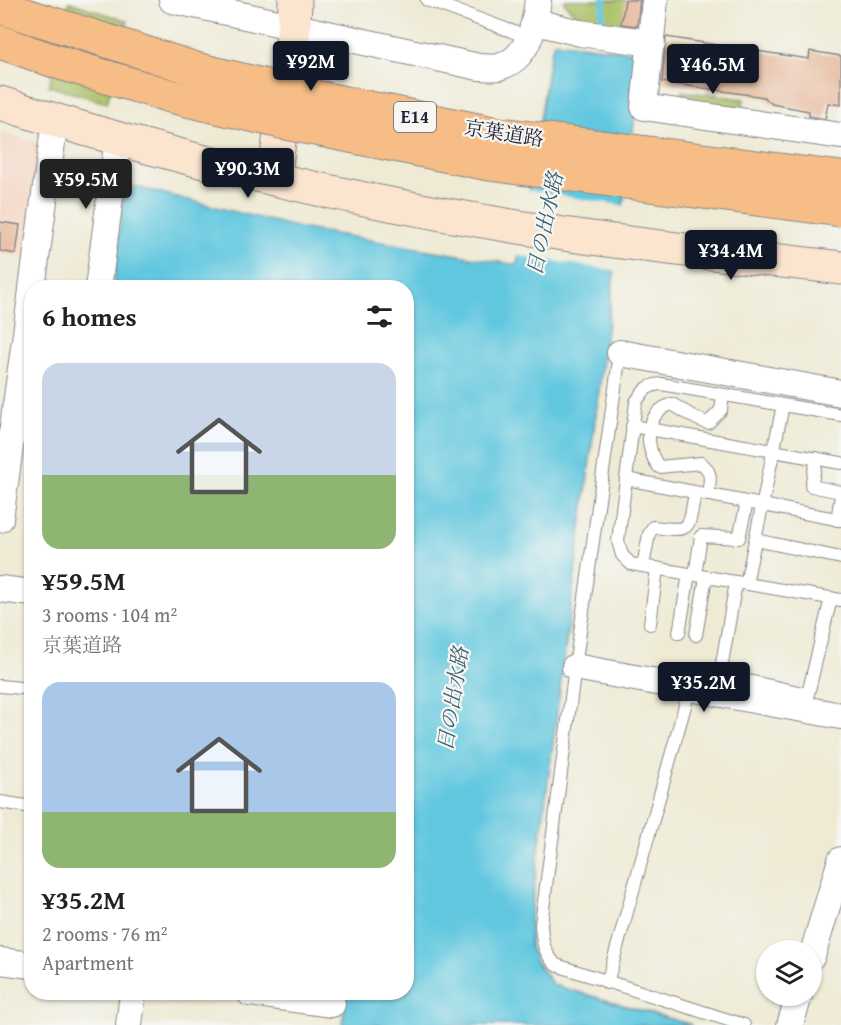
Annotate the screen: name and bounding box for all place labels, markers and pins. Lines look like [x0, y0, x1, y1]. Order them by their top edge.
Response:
pin: ¥92M [275, 41, 347, 92]
pin: ¥46.5M [664, 44, 762, 95]
pin: ¥90.3M [199, 148, 297, 199]
pin: ¥59.5M [37, 159, 135, 210]
pin: ¥34.4M [682, 230, 780, 281]
pin: ¥35.2M [655, 662, 753, 713]

